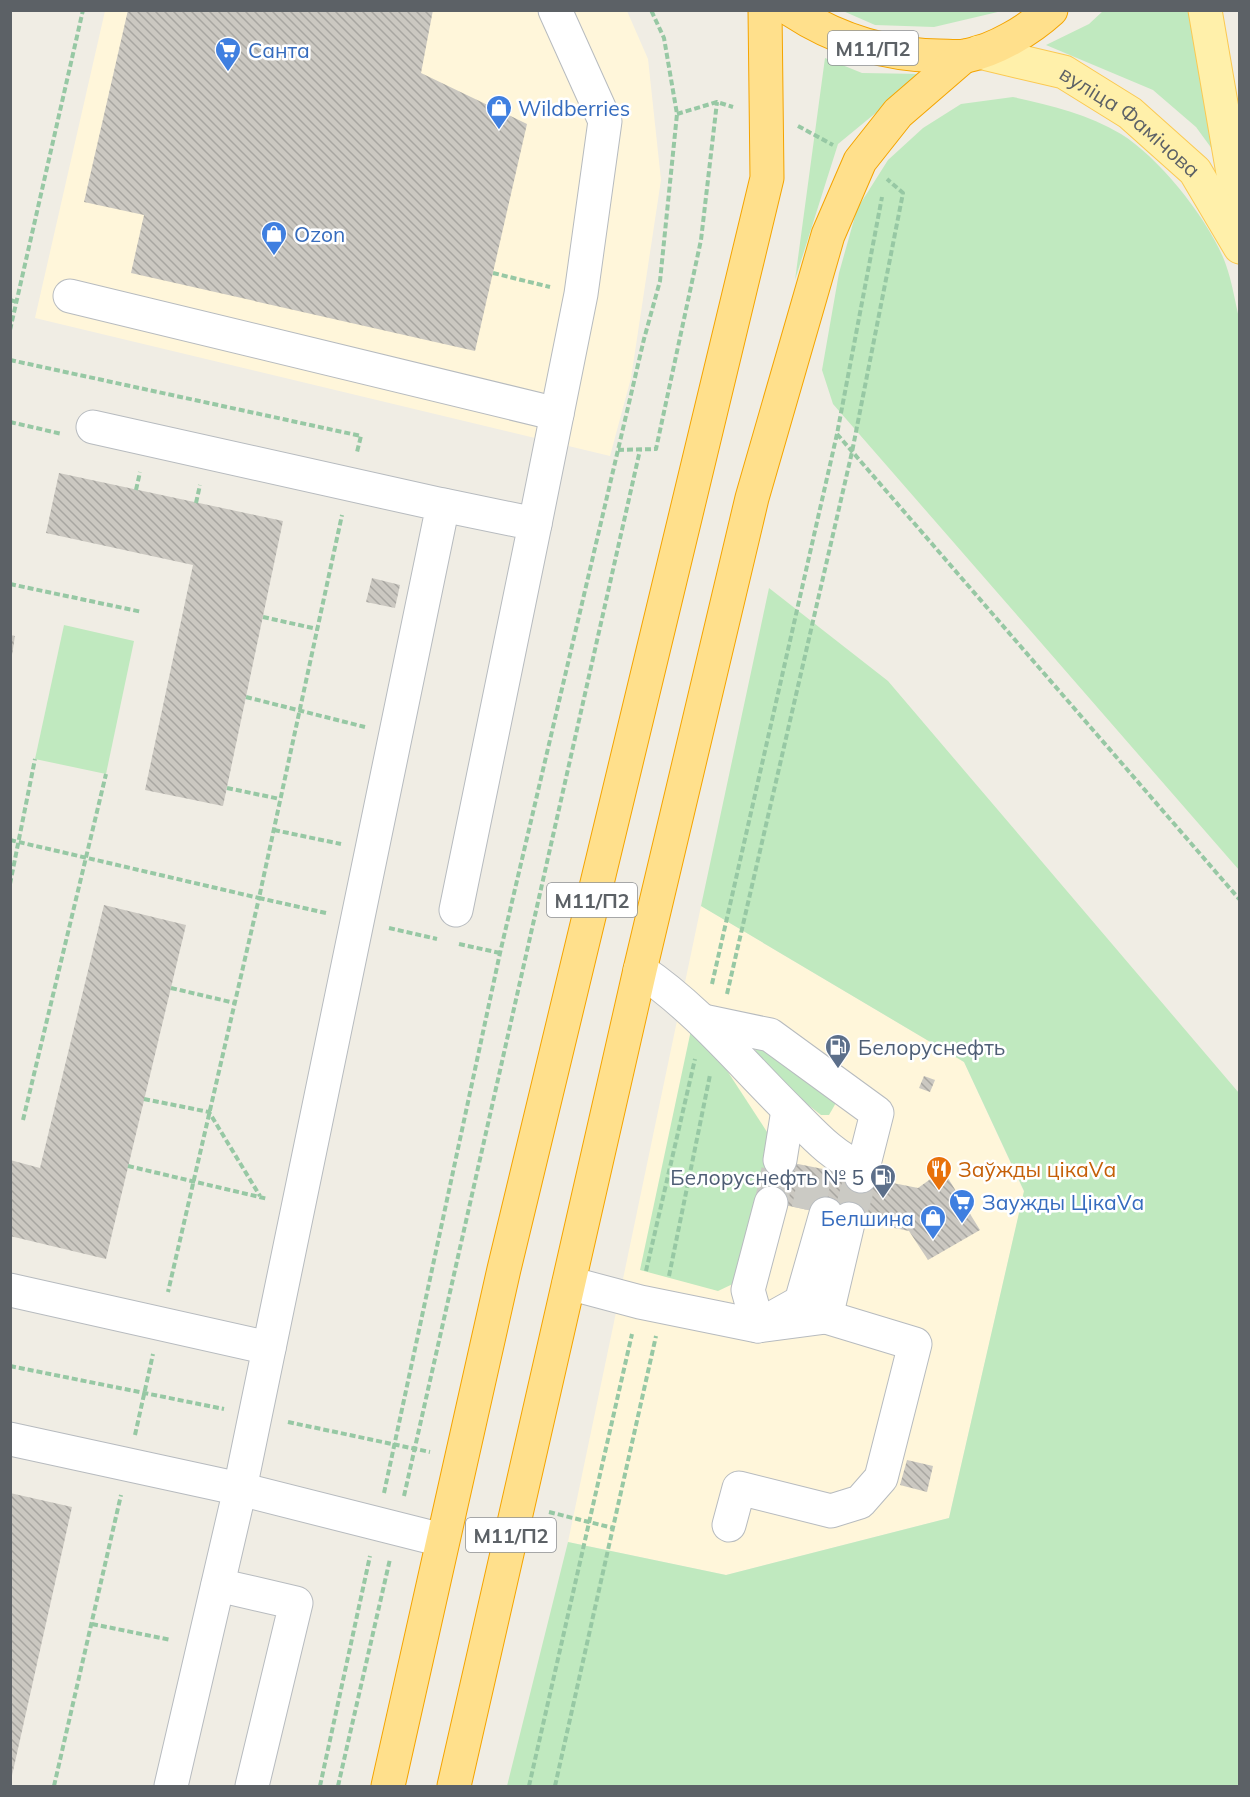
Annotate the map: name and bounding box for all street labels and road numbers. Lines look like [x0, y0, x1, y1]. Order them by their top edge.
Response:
road number: М11/П2 [828, 31, 918, 65]
street label: вуліца Фамічова [1055, 60, 1206, 183]
road number: М11/П2 [547, 883, 637, 917]
road number: М11/П2 [466, 1518, 556, 1552]

